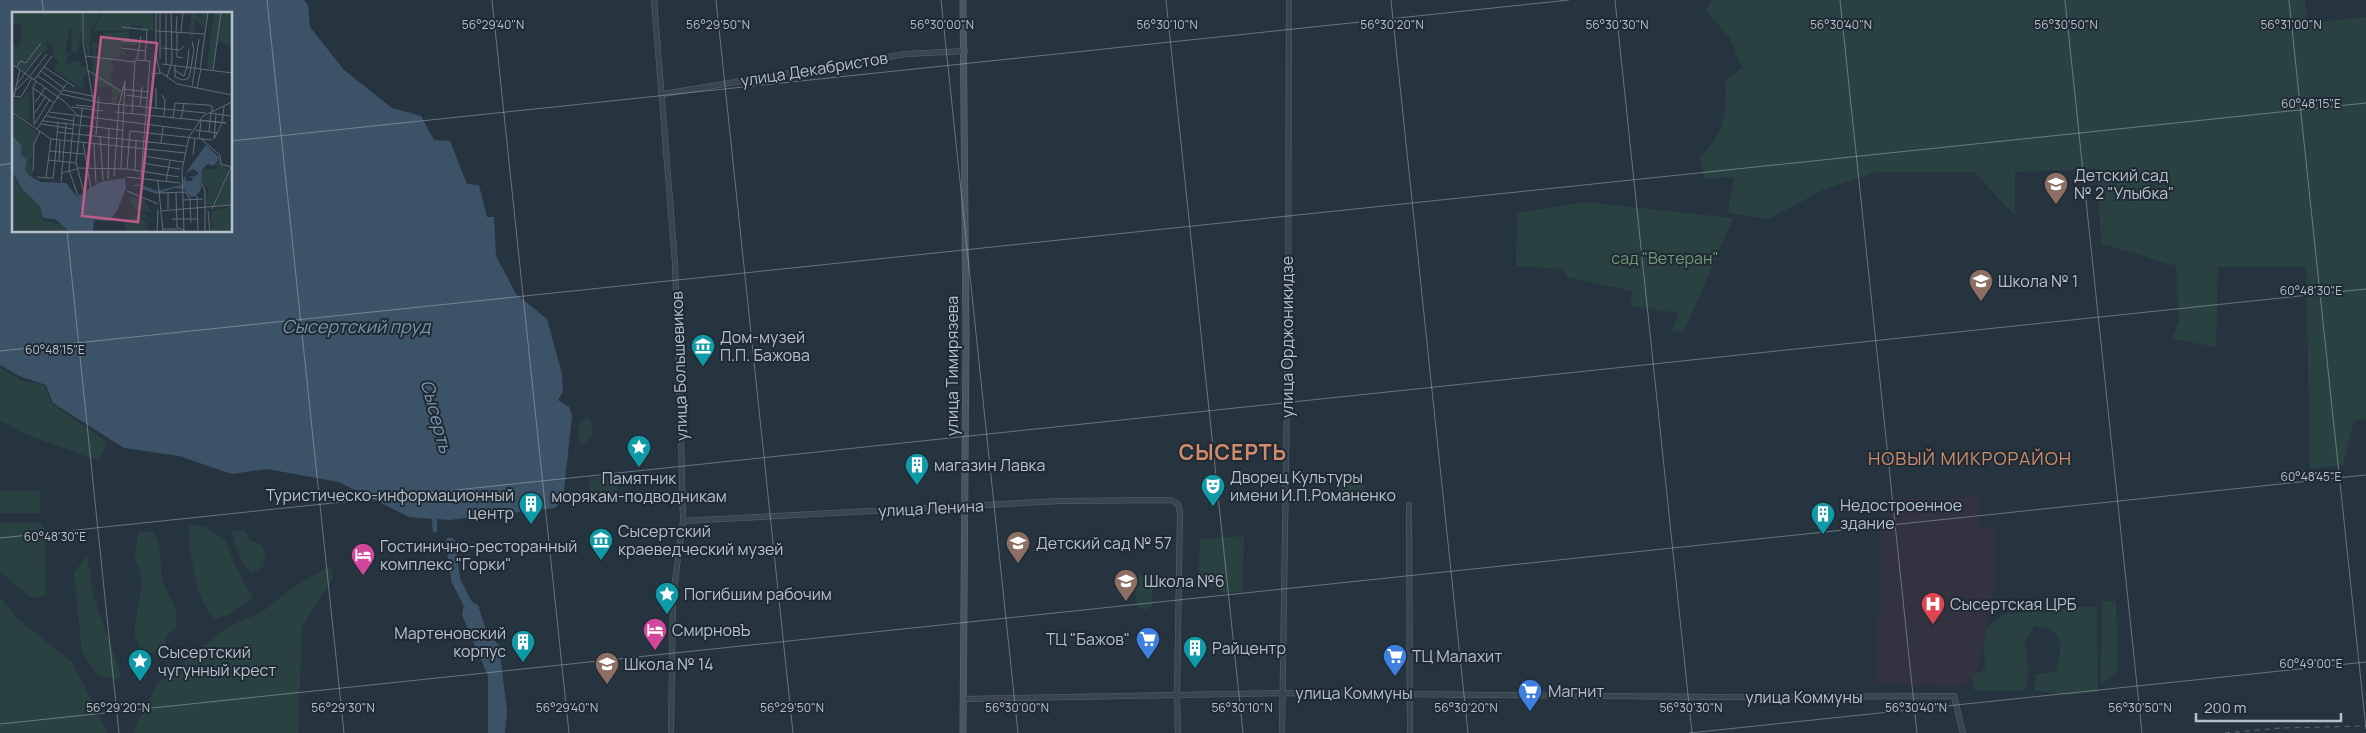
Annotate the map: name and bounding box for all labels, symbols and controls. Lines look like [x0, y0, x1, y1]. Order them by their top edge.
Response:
inset map [12, 12, 232, 232]
text: 56°29'40"N [462, 16, 524, 33]
text: 56°29'50"N [686, 16, 750, 33]
text: 56°30'00"N [910, 16, 974, 33]
text: 56°30'10"N [1136, 16, 1198, 33]
text: 56°30'20"N [1360, 16, 1424, 33]
text: 56°30'30"N [1585, 16, 1649, 33]
text: 56°30'40"N [1810, 16, 1872, 33]
text: 56°30'50"N [2034, 16, 2098, 33]
text: 56°31'00"N [2260, 16, 2322, 33]
street label: улица Декабристов [739, 46, 890, 92]
text: 60°48'15"E [2281, 95, 2341, 112]
place label: Детский сад № 2 "Улыбка" [2074, 164, 2174, 204]
school or university icon: Детский сад № 2 "Улыбка" [2043, 171, 2069, 205]
park label: сад "Ветеран" [1611, 247, 1719, 269]
street label: улица Орджоникидзе [1276, 256, 1298, 418]
school or university icon: Школа № 1 [1968, 268, 1994, 302]
place label: Школа № 1 [1998, 270, 2078, 292]
text: 60°48'30"E [2280, 282, 2342, 299]
street label: улица Большевиков [665, 290, 693, 441]
street label: улица Тимирязева [941, 296, 963, 436]
water label: Сысертский пруд [282, 314, 431, 338]
place label: Дом-музей П.П. Бажова [720, 326, 810, 366]
museum icon: Дом-музей П.П. Бажова [690, 333, 716, 367]
text: 60°48'15"E [25, 341, 85, 358]
water label: Сысерть [416, 377, 458, 456]
place icon: Памятник морякам-подводникам [626, 434, 652, 468]
district label: СЫСЕРТЬ [1179, 438, 1287, 466]
district label: НОВЫЙ МИКРОРАЙОН [1868, 446, 2072, 470]
building icon: магазин Лавка [904, 452, 930, 486]
place label: магазин Лавка [934, 454, 1045, 476]
place label: Дворец Культуры имени И.П.Романенко [1230, 466, 1396, 506]
place label: Памятник морякам-подводникам [551, 467, 727, 507]
text: 60°48'45"E [2281, 468, 2342, 485]
theatre icon: Дворец Культуры имени И.П.Романенко [1200, 473, 1226, 507]
place label: Туристическо-информационный центр [266, 484, 514, 524]
building icon: Туристическо-информационный центр [518, 491, 544, 525]
street label: улица Ленина [878, 494, 984, 522]
place label: Недостроенное здание [1840, 494, 1962, 534]
building icon: Недостроенное здание [1810, 501, 1836, 535]
place label: Сысертский краеведческий музей [618, 520, 783, 560]
museum icon: Сысертский краеведческий музей [588, 527, 614, 561]
text: 60°48'30"E [24, 528, 86, 545]
school or university icon: Детский сад № 57 [1005, 530, 1031, 564]
place label: Детский сад № 57 [1036, 532, 1172, 554]
place label: Гостинично-ресторанный комплекс "Горки" [380, 535, 577, 575]
hotel icon: Гостинично-ресторанный комплекс "Горки" [350, 542, 376, 576]
school or university icon: Школа №6 [1113, 568, 1139, 602]
place label: Школа №6 [1144, 570, 1225, 592]
place icon: Погибшим рабочим [654, 581, 680, 615]
place label: Погибшим рабочим [684, 583, 832, 605]
hospital icon: Сысертская ЦРБ [1920, 591, 1946, 625]
place label: Сысертская ЦРБ [1950, 593, 2077, 615]
hotel icon: СмирновЪ [642, 617, 668, 651]
place label: СмирновЪ [672, 619, 751, 641]
place label: Мартеновский корпус [394, 622, 506, 662]
supermarket icon: ТЦ "Бажов" [1135, 626, 1161, 660]
place label: ТЦ "Бажов" [1046, 628, 1130, 650]
building icon: Мартеновский корпус [510, 629, 536, 663]
building icon: Райцентр [1182, 635, 1208, 669]
place label: Райцентр [1212, 637, 1286, 659]
place label: Сысертский чугунный крест [158, 641, 276, 681]
supermarket icon: ТЦ Малахит [1382, 643, 1408, 677]
place label: ТЦ Малахит [1412, 645, 1502, 667]
place icon: Сысертский чугунный крест [127, 648, 153, 682]
school or university icon: Школа № 14 [594, 651, 620, 685]
place label: Школа № 14 [624, 653, 714, 675]
text: 60°49'00"E [2279, 655, 2343, 672]
supermarket icon: Магнит [1517, 678, 1543, 712]
place label: Магнит [1548, 680, 1604, 702]
street label: улица Коммуны [1295, 682, 1413, 704]
street label: улица Коммуны [1745, 686, 1863, 708]
scale bar [2196, 690, 2341, 722]
text: 200 m [2204, 697, 2247, 718]
text: 56°29'20"N [86, 699, 150, 716]
text: 56°29'30"N [311, 699, 375, 716]
text: 56°29'40"N [536, 699, 598, 716]
text: 56°29'50"N [760, 699, 824, 716]
text: 56°30'00"N [985, 699, 1049, 716]
text: 56°30'10"N [1211, 699, 1273, 716]
text: 56°30'20"N [1434, 699, 1498, 716]
text: 56°30'30"N [1659, 699, 1723, 716]
text: 56°30'40"N [1885, 699, 1947, 716]
text: 56°30'50"N [2108, 699, 2172, 716]

